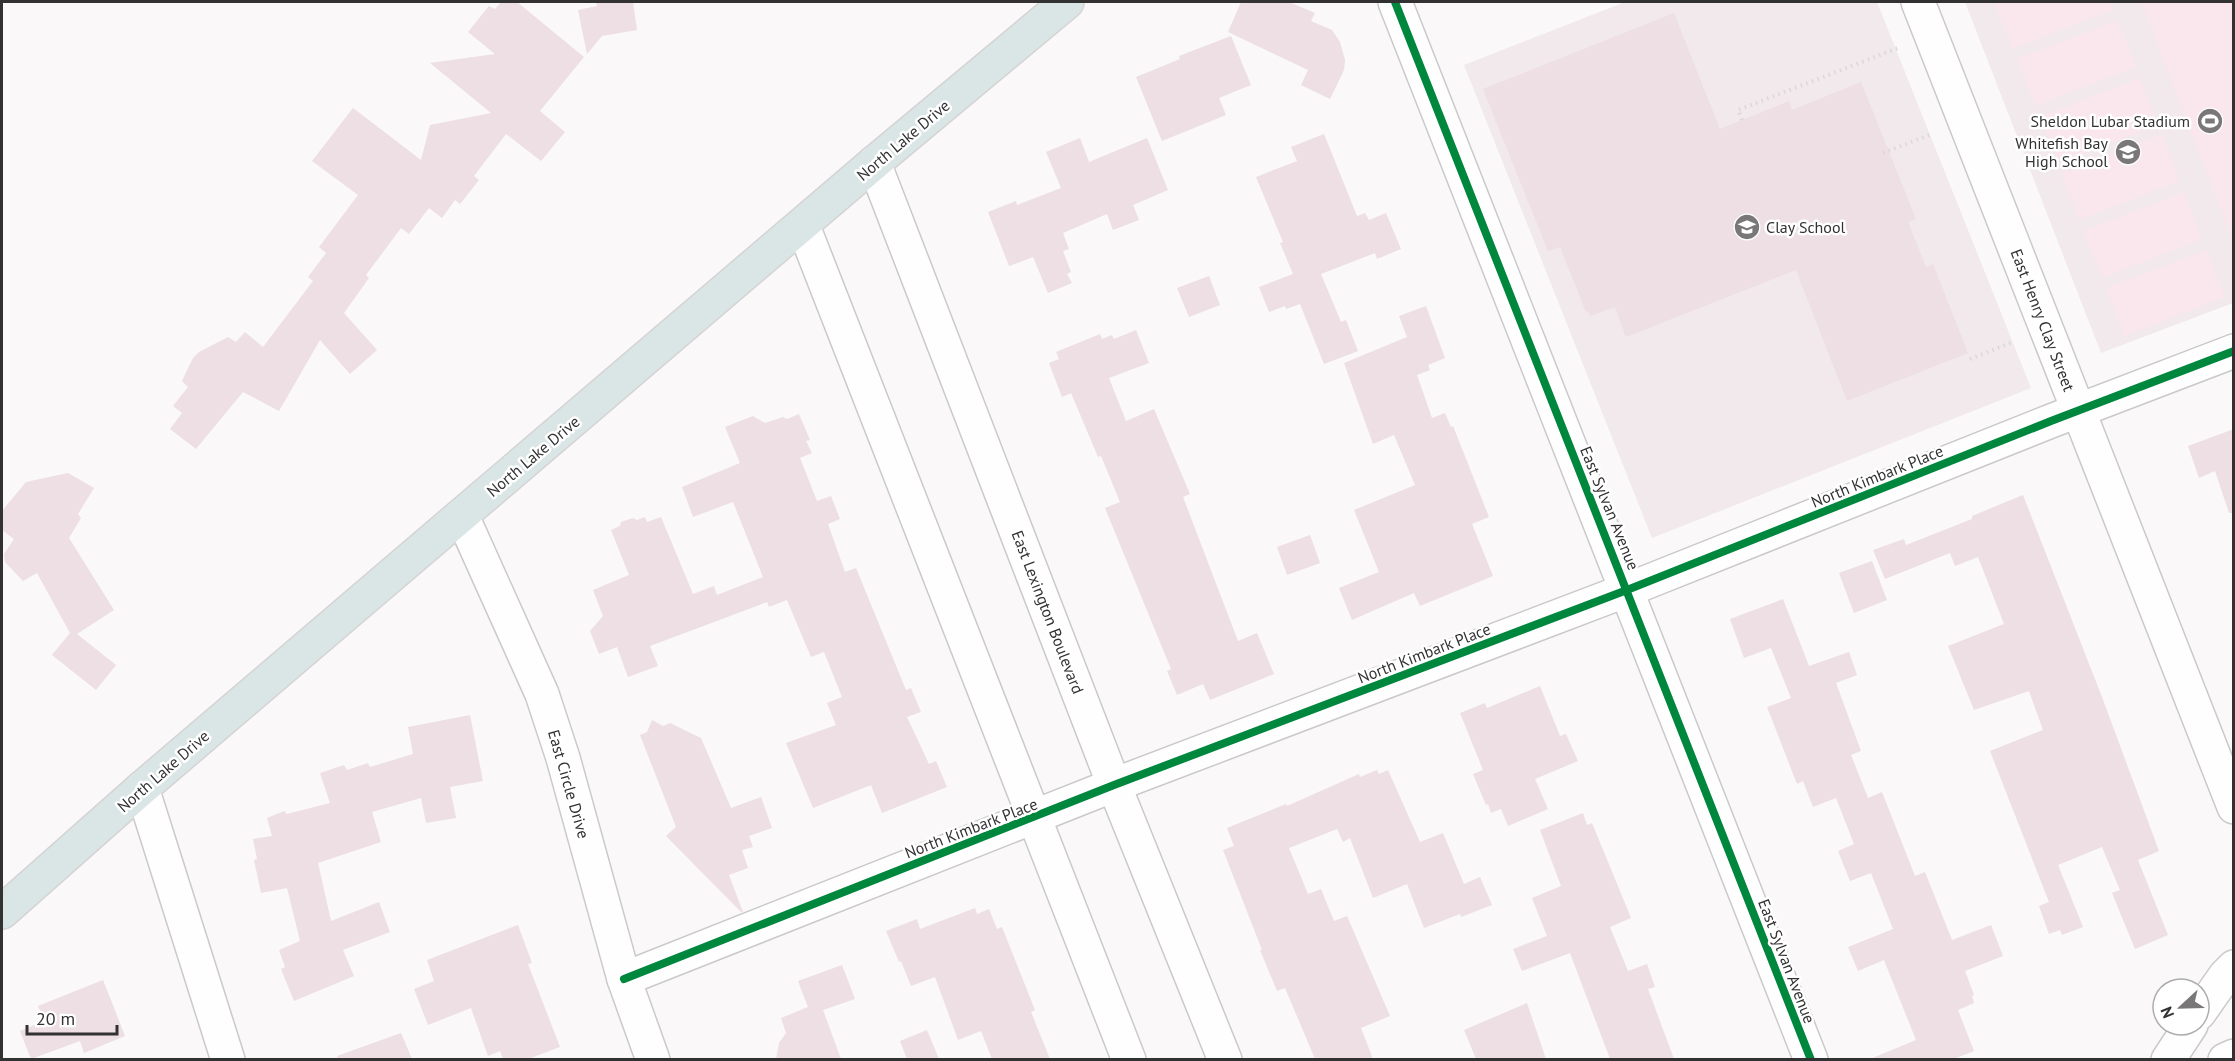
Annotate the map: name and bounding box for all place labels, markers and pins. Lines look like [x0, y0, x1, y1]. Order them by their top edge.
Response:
sports icon: Sheldon Lubar Stadium [2195, 106, 2225, 136]
place label: Sheldon Lubar Stadium [2031, 111, 2190, 131]
place label: Whitefish Bay High School [2015, 133, 2109, 171]
school or university icon: Whitefish Bay High School [2113, 137, 2143, 167]
school or university icon: Clay School [1732, 212, 1762, 242]
place label: Clay School [1766, 217, 1846, 237]

